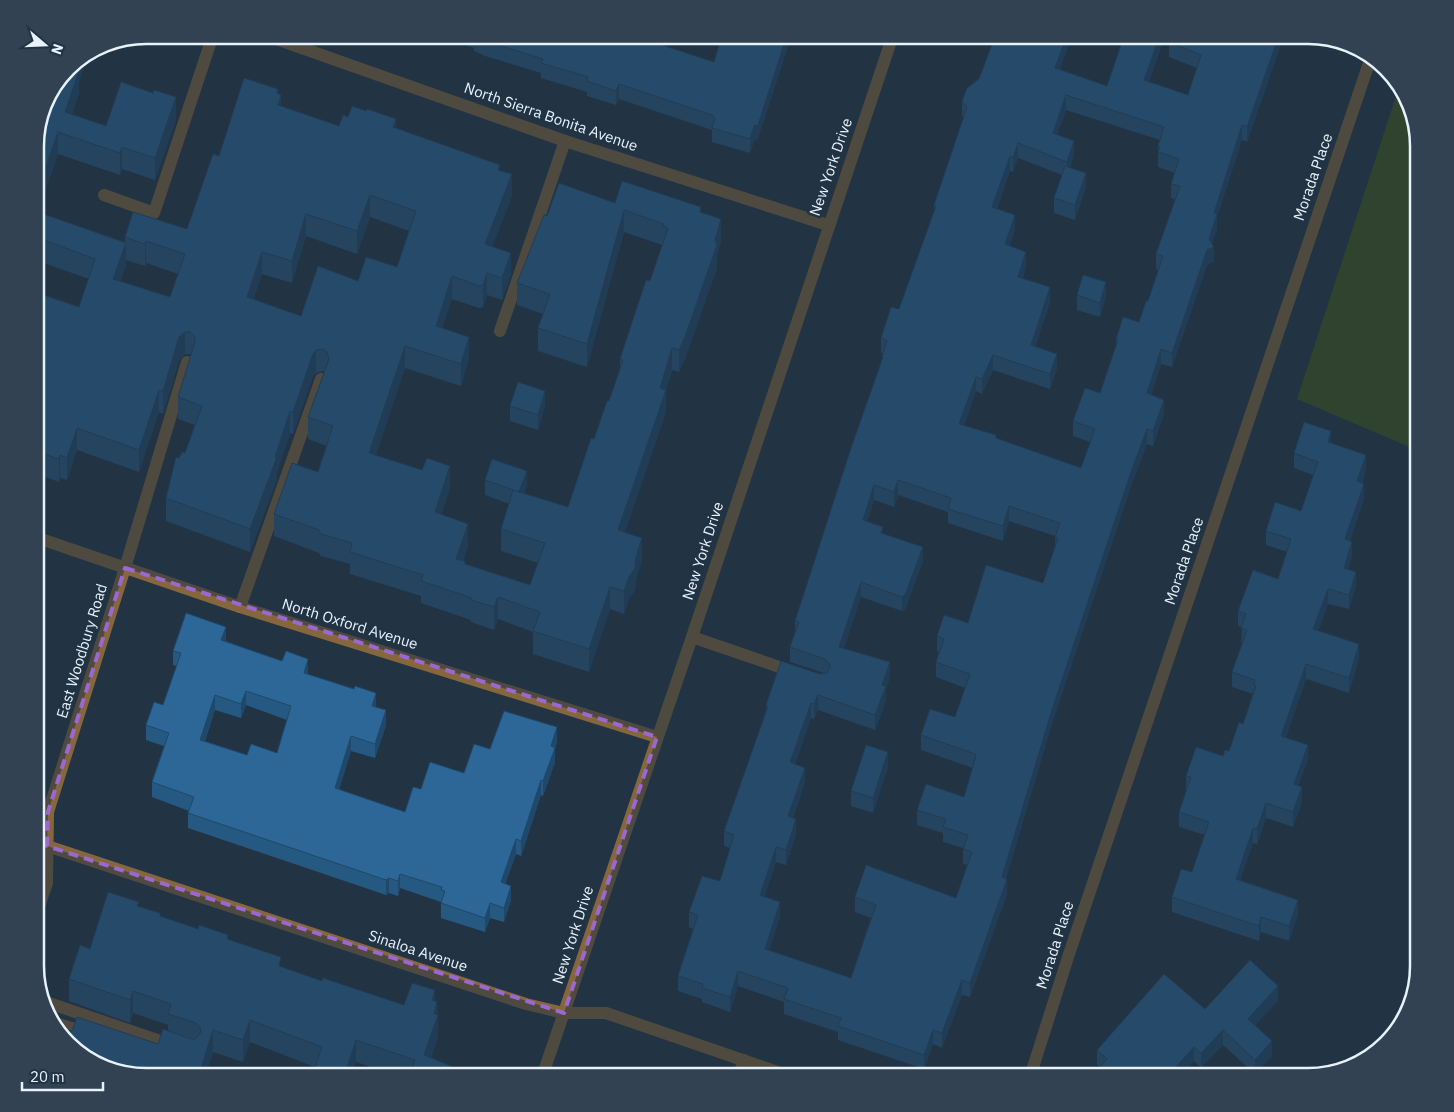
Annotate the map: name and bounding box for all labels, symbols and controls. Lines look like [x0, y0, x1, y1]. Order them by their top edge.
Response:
north arrow [20, 20, 70, 70]
text: N [47, 42, 67, 57]
street label: North Sierra Bonita Avenue [462, 78, 641, 155]
street label: New York Drive [805, 115, 856, 218]
street label: Morada Place [1289, 131, 1336, 223]
street label: New York Drive [678, 499, 727, 602]
street label: Morada Place [1160, 515, 1207, 607]
street label: East Woodbury Road [52, 581, 111, 720]
street label: North Oxford Avenue [280, 594, 420, 653]
street label: New York Drive [548, 883, 597, 986]
street label: Morada Place [1031, 899, 1078, 991]
street label: Sinaloa Avenue [366, 926, 470, 975]
scale bar [22, 1060, 104, 1092]
text: 20 m [30, 1067, 65, 1086]

